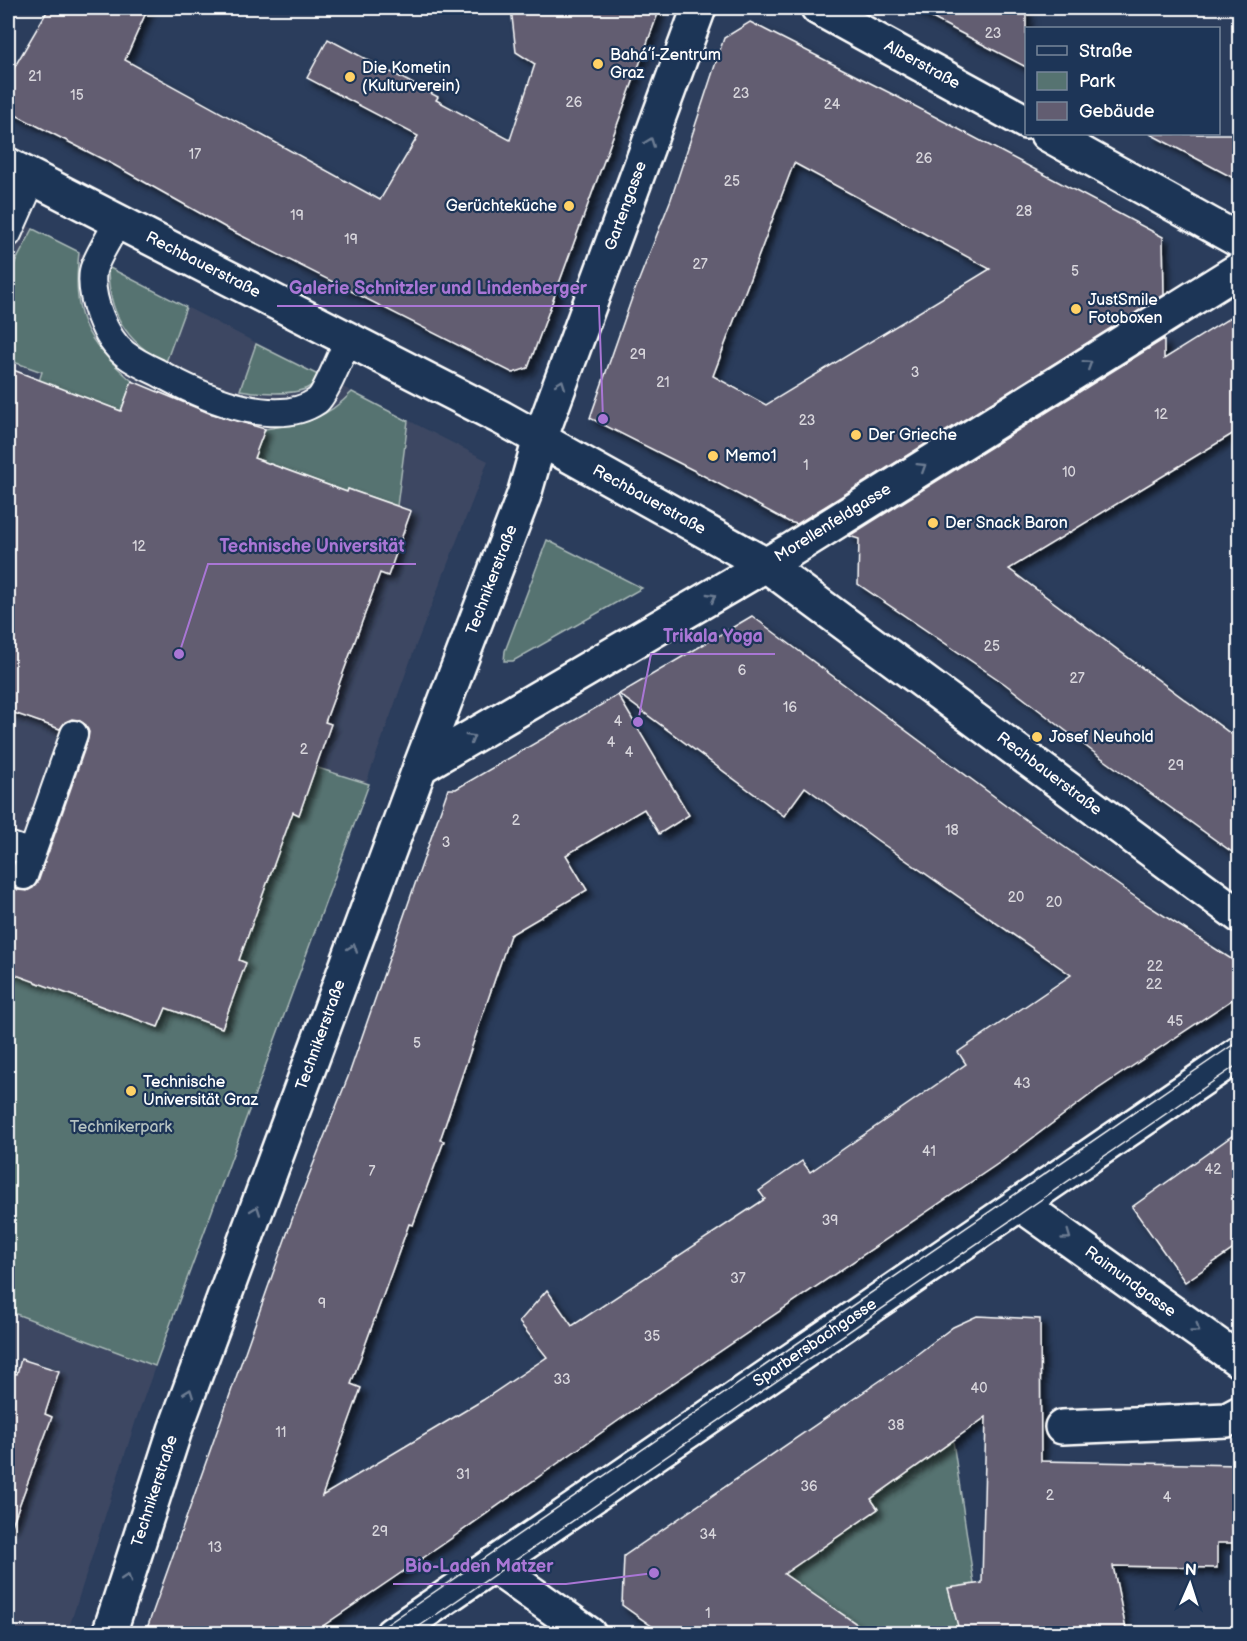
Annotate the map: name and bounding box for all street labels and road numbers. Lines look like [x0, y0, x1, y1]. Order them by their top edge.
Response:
street label: Alberstraße [881, 36, 964, 94]
street label: Gartengasse [601, 158, 651, 253]
street label: Rechbauerstraße [142, 228, 264, 302]
street label: Rechbauerstraße [589, 461, 709, 539]
street label: Morellenfeldgasse [771, 479, 895, 566]
street label: Technikerstraße [462, 522, 522, 638]
street label: Rechbauerstraße [993, 728, 1106, 820]
street label: Technikerstraße [292, 977, 350, 1093]
street label: Raimundgasse [1081, 1243, 1180, 1322]
street label: Sparbersbachgasse [750, 1294, 881, 1391]
street label: Technikerstraße [128, 1432, 182, 1549]

